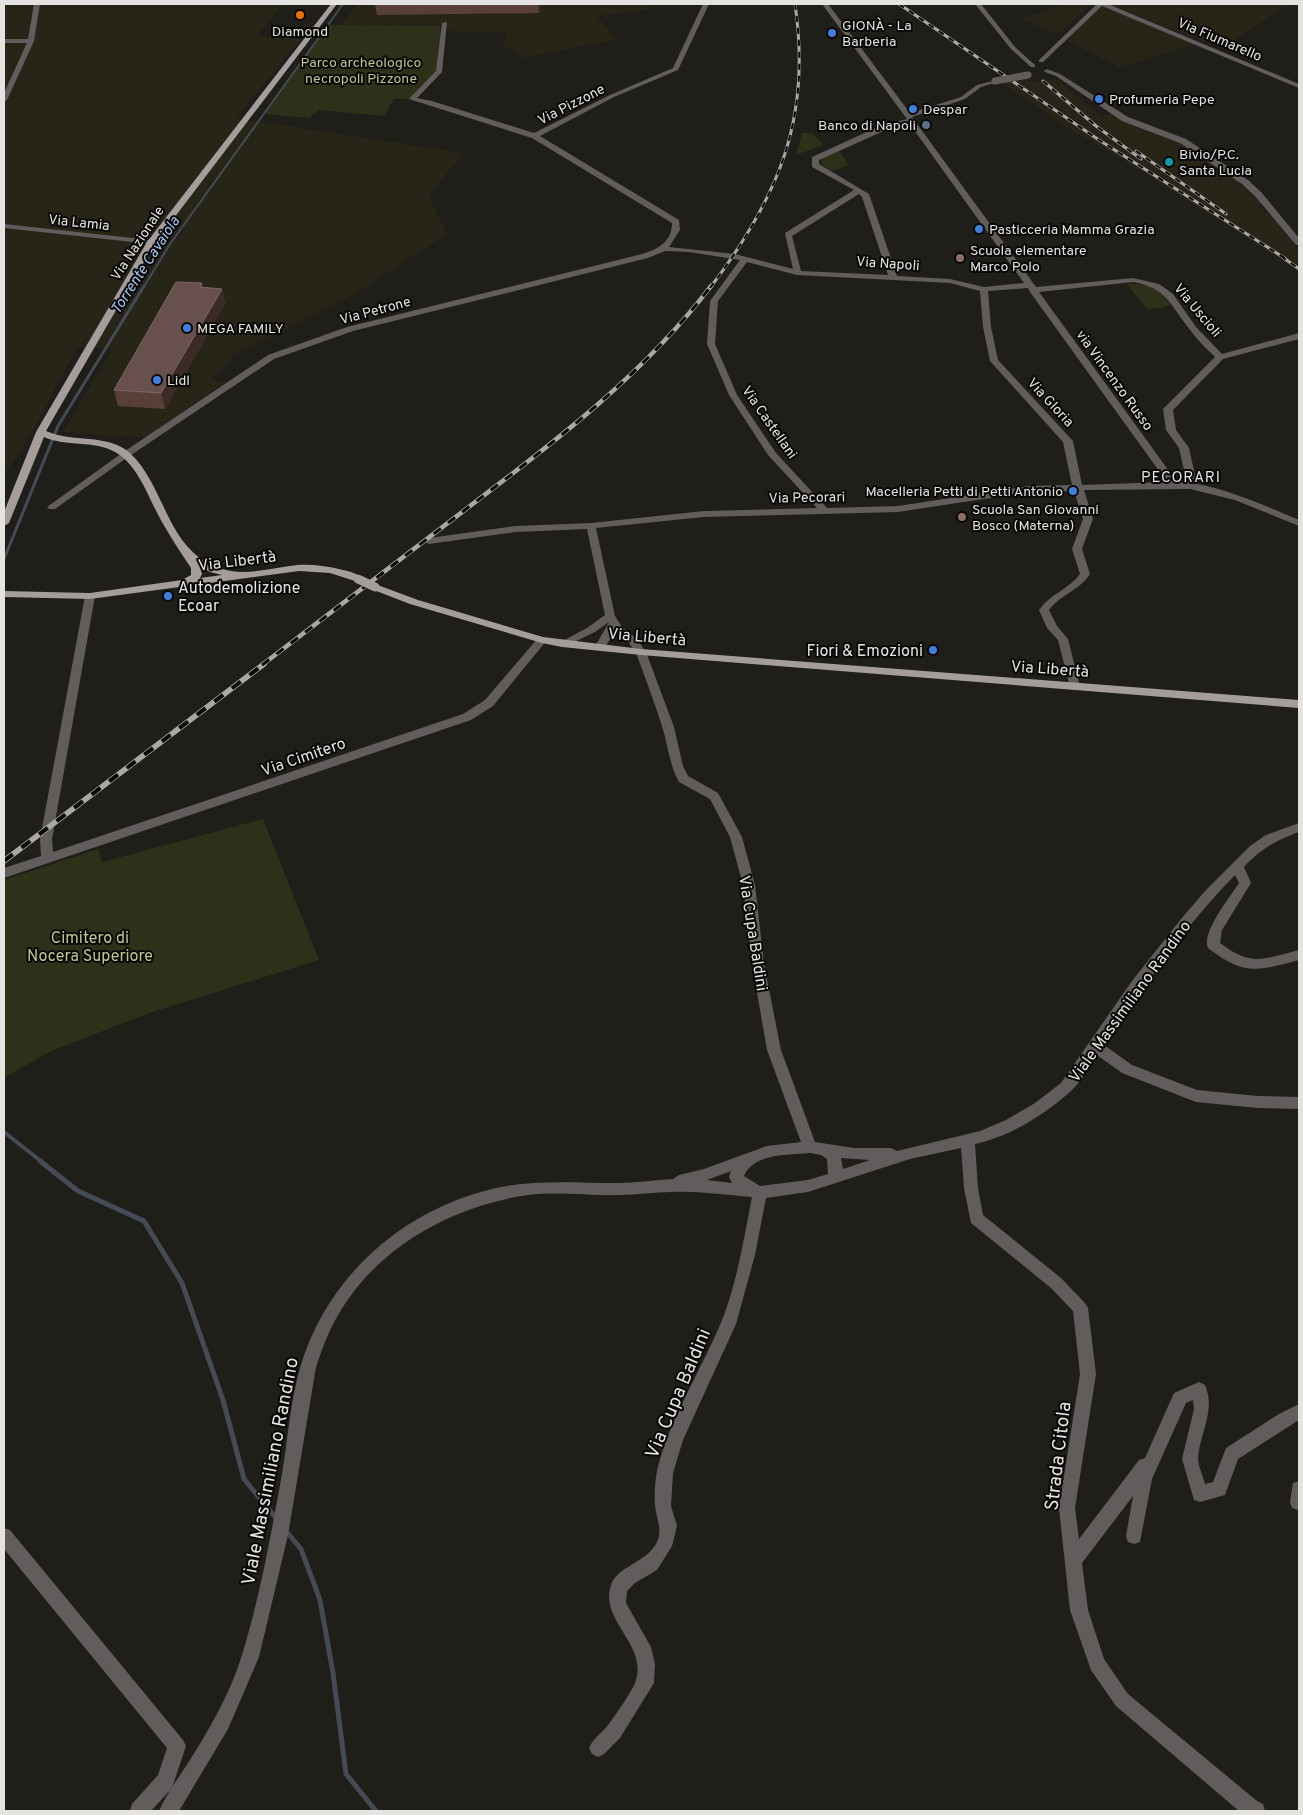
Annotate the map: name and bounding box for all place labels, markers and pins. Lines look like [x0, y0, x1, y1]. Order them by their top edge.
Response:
marker: Diamond [294, 9, 306, 21]
place label: GIONÀ - La Barberia [842, 17, 912, 51]
place label: Diamond [272, 24, 328, 41]
marker: GIONÀ - La Barberia [826, 27, 838, 39]
place label: Profumeria Pepe [1109, 92, 1214, 109]
marker: Profumeria Pepe [1093, 93, 1105, 105]
place label: Despar [923, 102, 968, 119]
marker: Despar [907, 103, 919, 115]
place label: Banco di Napoli [818, 118, 916, 135]
marker: Banco di Napoli [920, 119, 932, 131]
place label: Bivio/P.C. Santa Lucia [1179, 147, 1252, 180]
marker: Bivio/P.C. Santa Lucia [1163, 156, 1175, 168]
place label: Pasticceria Mamma Grazia [989, 222, 1155, 239]
marker: Pasticceria Mamma Grazia [973, 223, 985, 235]
place label: Scuola elementare Marco Polo [970, 243, 1087, 276]
marker: Scuola elementare Marco Polo [954, 252, 966, 264]
place label: MEGA FAMILY [197, 321, 284, 338]
marker: MEGA FAMILY [181, 322, 193, 334]
place label: Lidl [167, 373, 190, 390]
marker: Lidl [151, 374, 163, 386]
place label: Macelleria Petti di Petti Antonio [865, 484, 1063, 501]
marker: Macelleria Petti di Petti Antonio [1067, 485, 1079, 497]
place label: Scuola San Giovanni Bosco (Materna) [972, 502, 1099, 535]
marker: Scuola San Giovanni Bosco (Materna) [956, 511, 968, 523]
place label: Autodemolizione Ecoar [178, 579, 300, 617]
marker: Autodemolizione Ecoar [162, 590, 174, 602]
place label: Fiori & Emozioni [806, 642, 923, 662]
marker: Fiori & Emozioni [927, 644, 939, 656]

